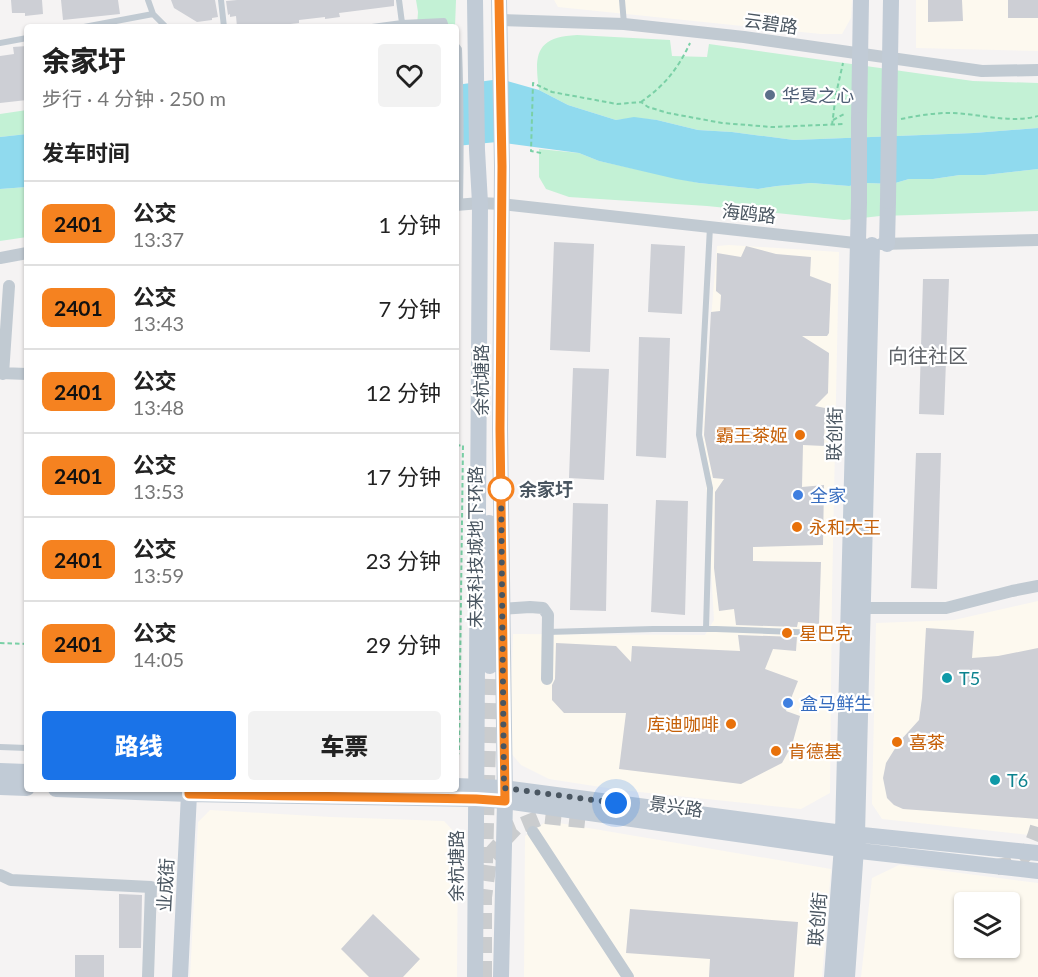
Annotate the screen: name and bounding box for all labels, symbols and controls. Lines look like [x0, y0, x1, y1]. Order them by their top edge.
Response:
street label: 云碧路 [743, 8, 799, 38]
text: 余家圩 [42, 43, 126, 77]
button: heart [378, 44, 441, 107]
place label: 华夏之心 [782, 84, 854, 106]
text: 步行 · 4 分钟 · 250 m [42, 86, 226, 110]
marker: 华夏之心 [763, 88, 777, 102]
text: 发车时间 [42, 139, 130, 166]
text: 公交 [133, 199, 177, 226]
street label: 海鸥路 [721, 199, 777, 227]
text: 2401 [54, 211, 103, 236]
text: 1 分钟 [379, 211, 441, 238]
text: 13:37 [133, 227, 184, 251]
text: 公交 [133, 283, 177, 310]
text: 2401 [54, 295, 103, 320]
text: 7 分钟 [379, 295, 441, 322]
text: 13:43 [133, 311, 184, 335]
district label: 向往社区 [888, 343, 968, 367]
street label: 余杭塘路 [470, 344, 492, 416]
text: 公交 [133, 367, 177, 394]
text: 2401 [54, 379, 103, 404]
text: 12 分钟 [366, 379, 441, 406]
text: 13:48 [133, 395, 184, 419]
street label: 联创街 [823, 407, 845, 461]
place label: 霸王茶姬 [716, 424, 788, 446]
marker: 霸王茶姬 [793, 428, 807, 442]
text: 公交 [133, 451, 177, 478]
text: 2401 [54, 463, 103, 488]
text: 17 分钟 [366, 463, 441, 490]
street label: 未来科技城地下环路 [464, 466, 486, 628]
marker: 余家圩 [488, 476, 514, 502]
place label: 余家圩 [519, 478, 573, 500]
text: 13:53 [133, 479, 184, 503]
place label: 全家 [810, 484, 846, 506]
marker: 全家 [791, 488, 805, 502]
place label: 永和大王 [809, 516, 881, 538]
marker: 永和大王 [790, 520, 804, 534]
text: 公交 [133, 535, 177, 562]
text: 2401 [54, 547, 103, 572]
text: 23 分钟 [366, 547, 441, 574]
text: 13:59 [133, 563, 184, 587]
text: 公交 [133, 619, 177, 646]
place label: 星巴克 [799, 622, 853, 644]
marker: 星巴克 [780, 626, 794, 640]
text: 2401 [54, 631, 103, 656]
text: 29 分钟 [366, 631, 441, 658]
text: 14:05 [133, 647, 184, 671]
place label: T5 [959, 667, 980, 689]
marker: T5 [940, 671, 954, 685]
place label: 盒马鲜生 [800, 692, 872, 714]
marker: 盒马鲜生 [781, 696, 795, 710]
button: 路线 [42, 711, 236, 780]
button: 车票 [248, 711, 441, 780]
place label: 库迪咖啡 [647, 713, 719, 735]
marker: 库迪咖啡 [724, 717, 738, 731]
place label: 喜茶 [909, 731, 945, 753]
marker: 喜茶 [890, 735, 904, 749]
place label: 肯德基 [788, 740, 842, 762]
marker: 肯德基 [769, 744, 783, 758]
place label: T6 [1007, 769, 1028, 791]
marker: T6 [988, 773, 1002, 787]
your location [601, 788, 631, 818]
street label: 景兴路 [648, 791, 704, 821]
street label: 余杭塘路 [445, 830, 467, 902]
street label: 业成街 [153, 857, 177, 913]
street label: 联创街 [804, 891, 830, 947]
map controls [954, 892, 1020, 958]
button: layers [954, 892, 1020, 958]

